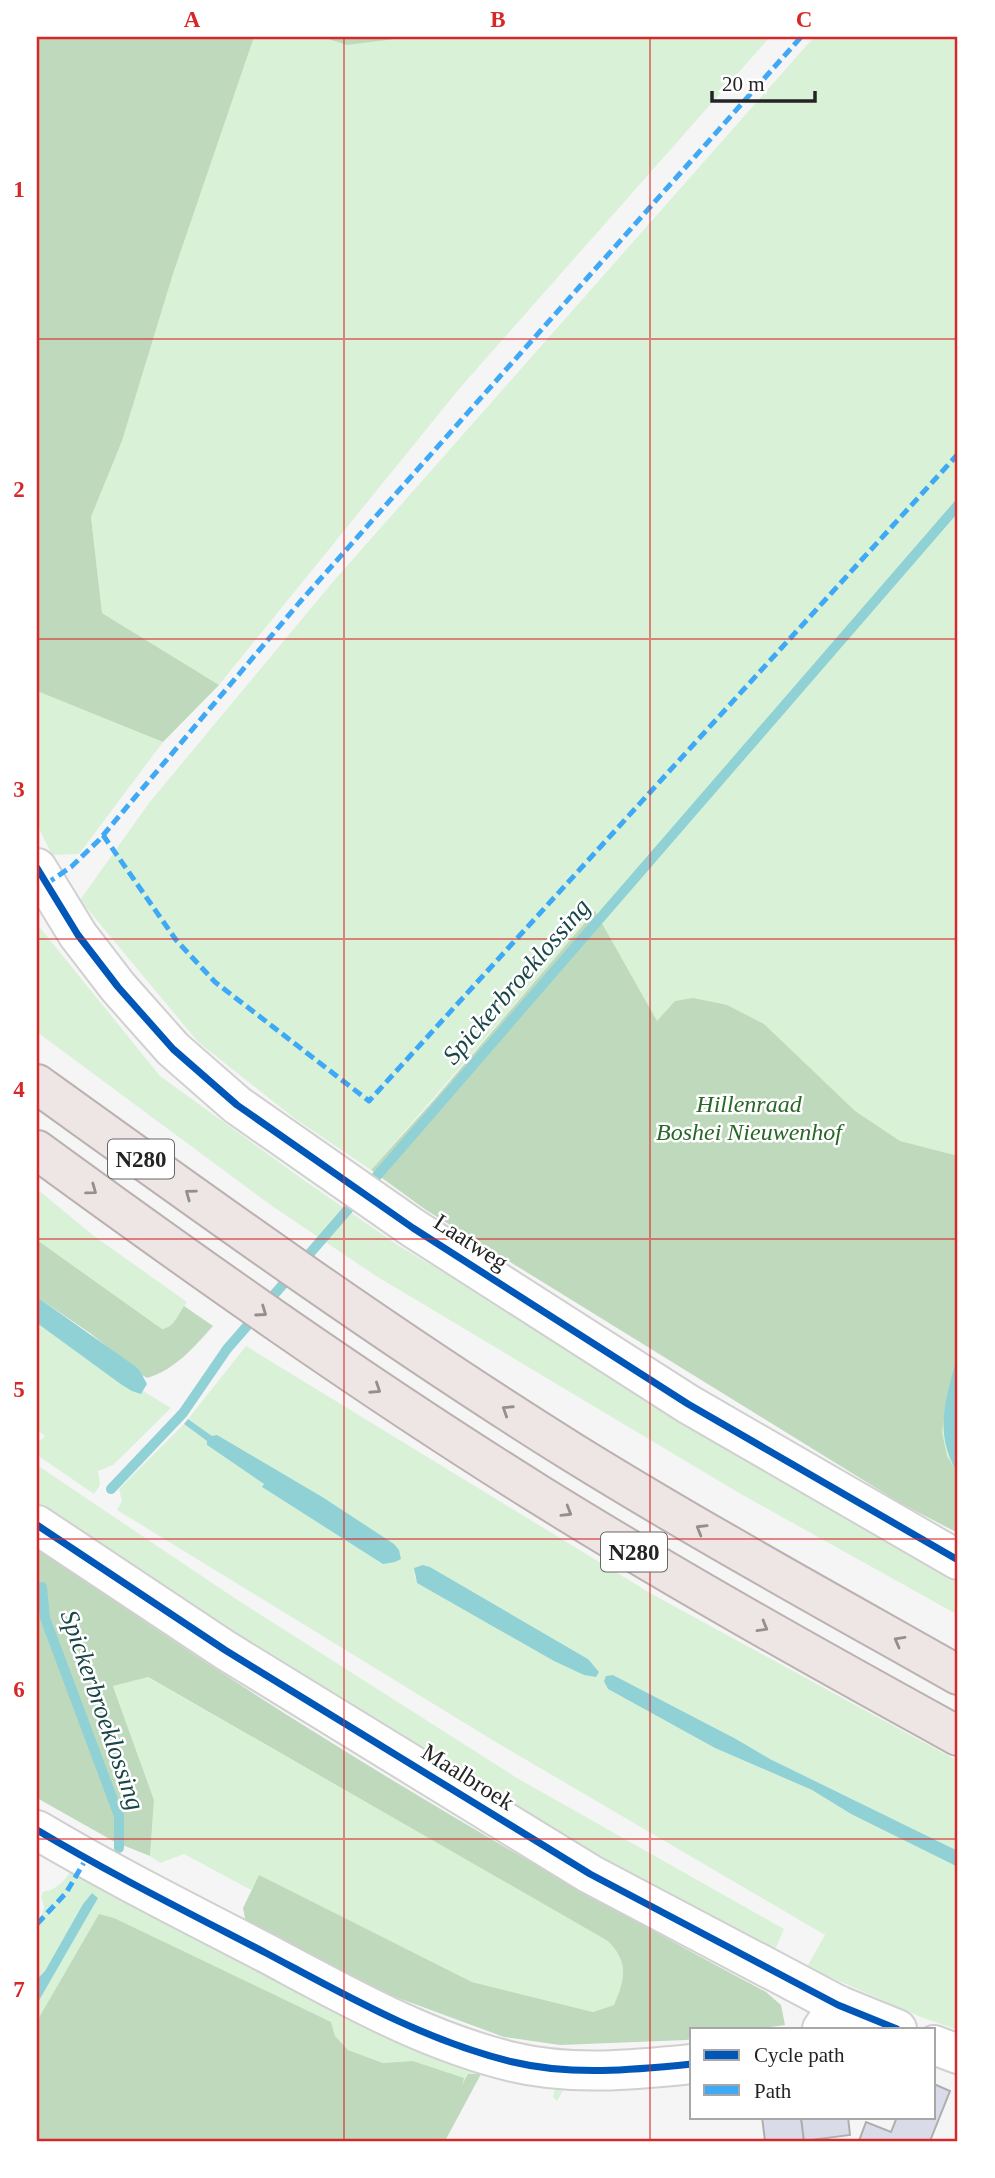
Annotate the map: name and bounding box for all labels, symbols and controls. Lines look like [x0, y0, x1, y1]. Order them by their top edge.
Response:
text: A [184, 7, 201, 32]
text: B [490, 7, 506, 32]
text: C [796, 7, 812, 32]
scale bar [712, 60, 815, 104]
text: 20 m [722, 72, 765, 96]
text: 1 [13, 177, 25, 202]
text: 2 [13, 477, 25, 502]
text: 3 [13, 777, 25, 802]
water label: Spickerbroeklossing [437, 893, 596, 1070]
text: 4 [13, 1077, 25, 1102]
park label: Hillenraad Boshei Nieuwenhof [656, 1091, 845, 1145]
road number: N280 [108, 1140, 174, 1178]
one-way arrow [84, 1182, 97, 1194]
one-way arrow [185, 1190, 197, 1202]
street label: Laatweg [429, 1209, 513, 1275]
one-way arrow [254, 1304, 267, 1316]
text: 5 [13, 1377, 25, 1402]
one-way arrow [368, 1381, 381, 1393]
one-way arrow [502, 1405, 515, 1418]
one-way arrow [560, 1503, 573, 1516]
one-way arrow [696, 1524, 709, 1537]
road number: N280 [601, 1532, 667, 1572]
water label: Spickerbroeklossing [55, 1606, 150, 1814]
one-way arrow [756, 1619, 769, 1632]
one-way arrow [893, 1636, 906, 1649]
text: 6 [13, 1677, 25, 1702]
street label: Maalbroek [417, 1738, 519, 1816]
text: 7 [13, 1977, 25, 2002]
legend [690, 2028, 936, 2118]
text: Cycle path [754, 2043, 845, 2067]
text: Path [754, 2079, 792, 2103]

